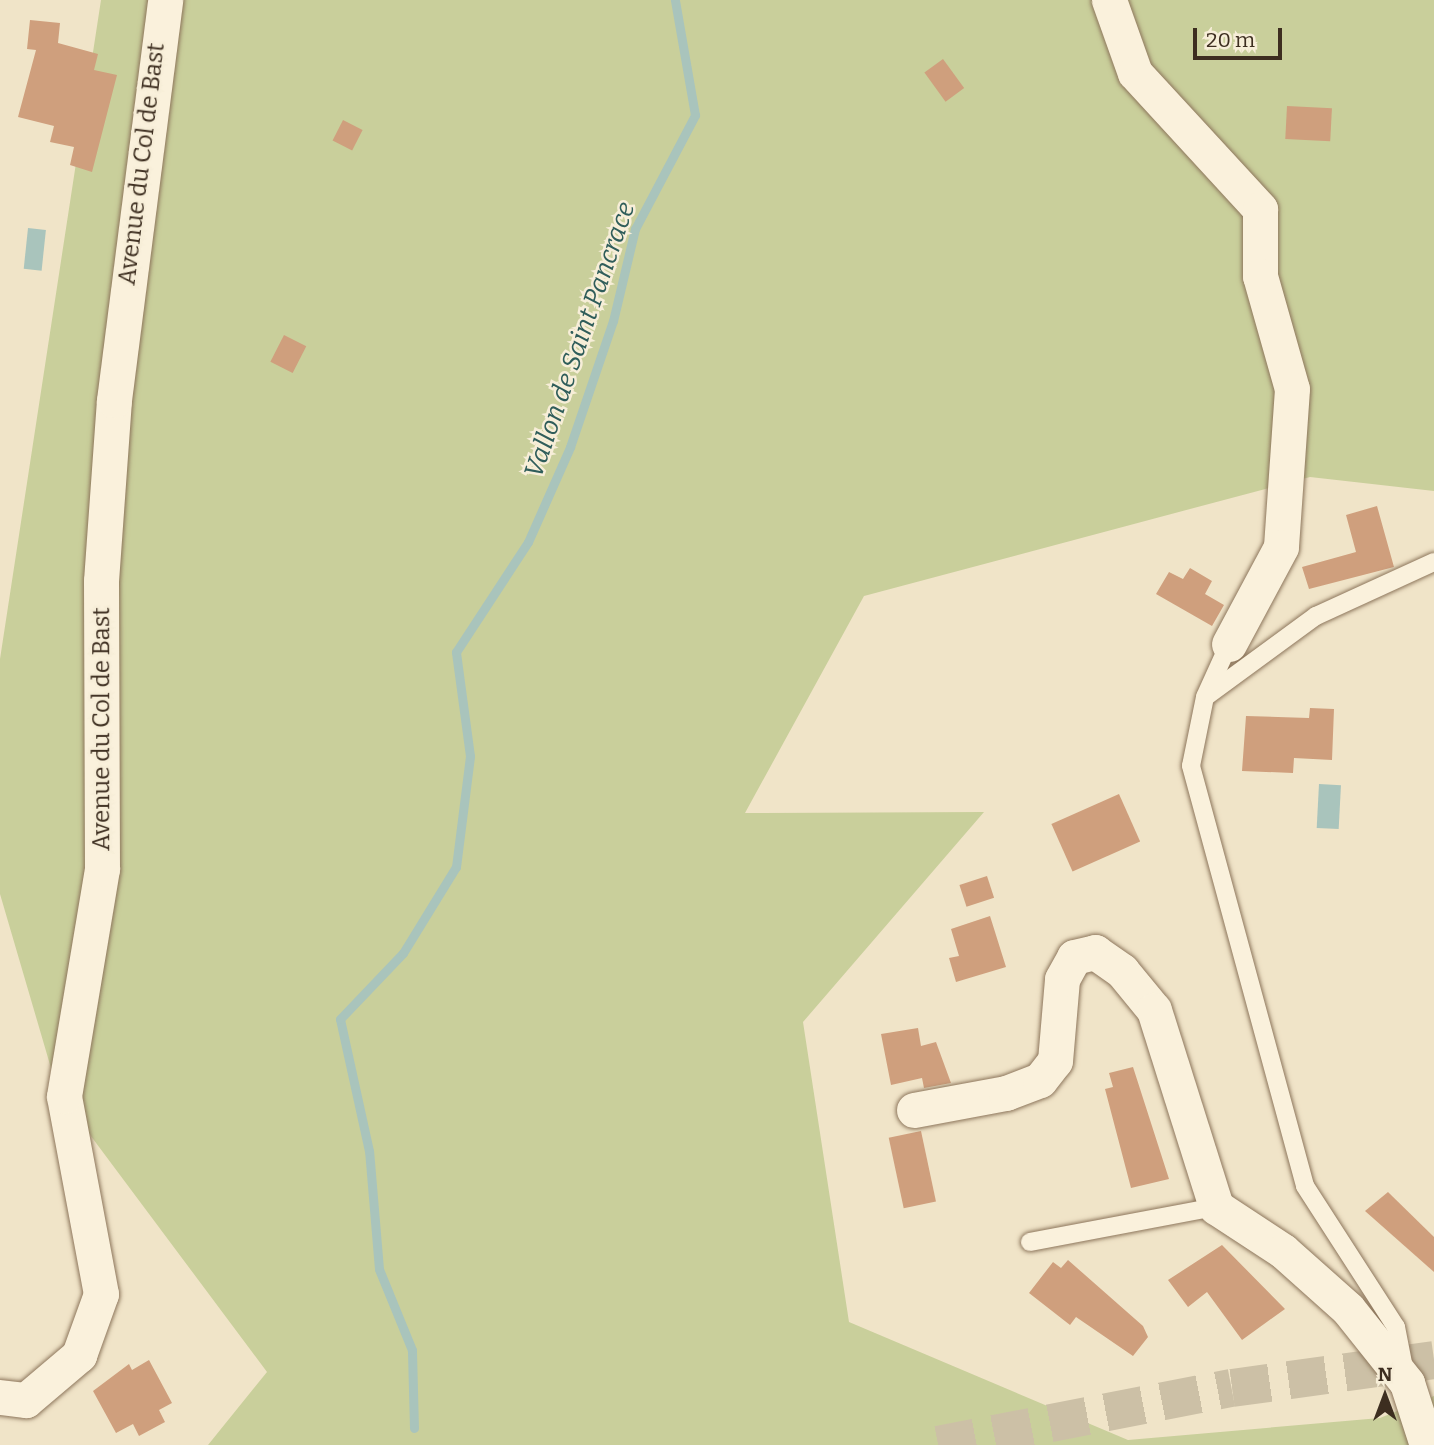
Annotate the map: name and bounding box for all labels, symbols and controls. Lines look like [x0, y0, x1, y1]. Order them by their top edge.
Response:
scale bar [1196, 14, 1285, 58]
text: 20 m [1206, 27, 1255, 53]
street label: Avenue du Col de Bast [113, 41, 171, 287]
water label: Vallon de Saint Pancrace [518, 198, 642, 482]
street label: Avenue du Col de Bast [88, 607, 116, 851]
north arrow [1350, 1361, 1420, 1431]
text: N [1378, 1363, 1392, 1386]

